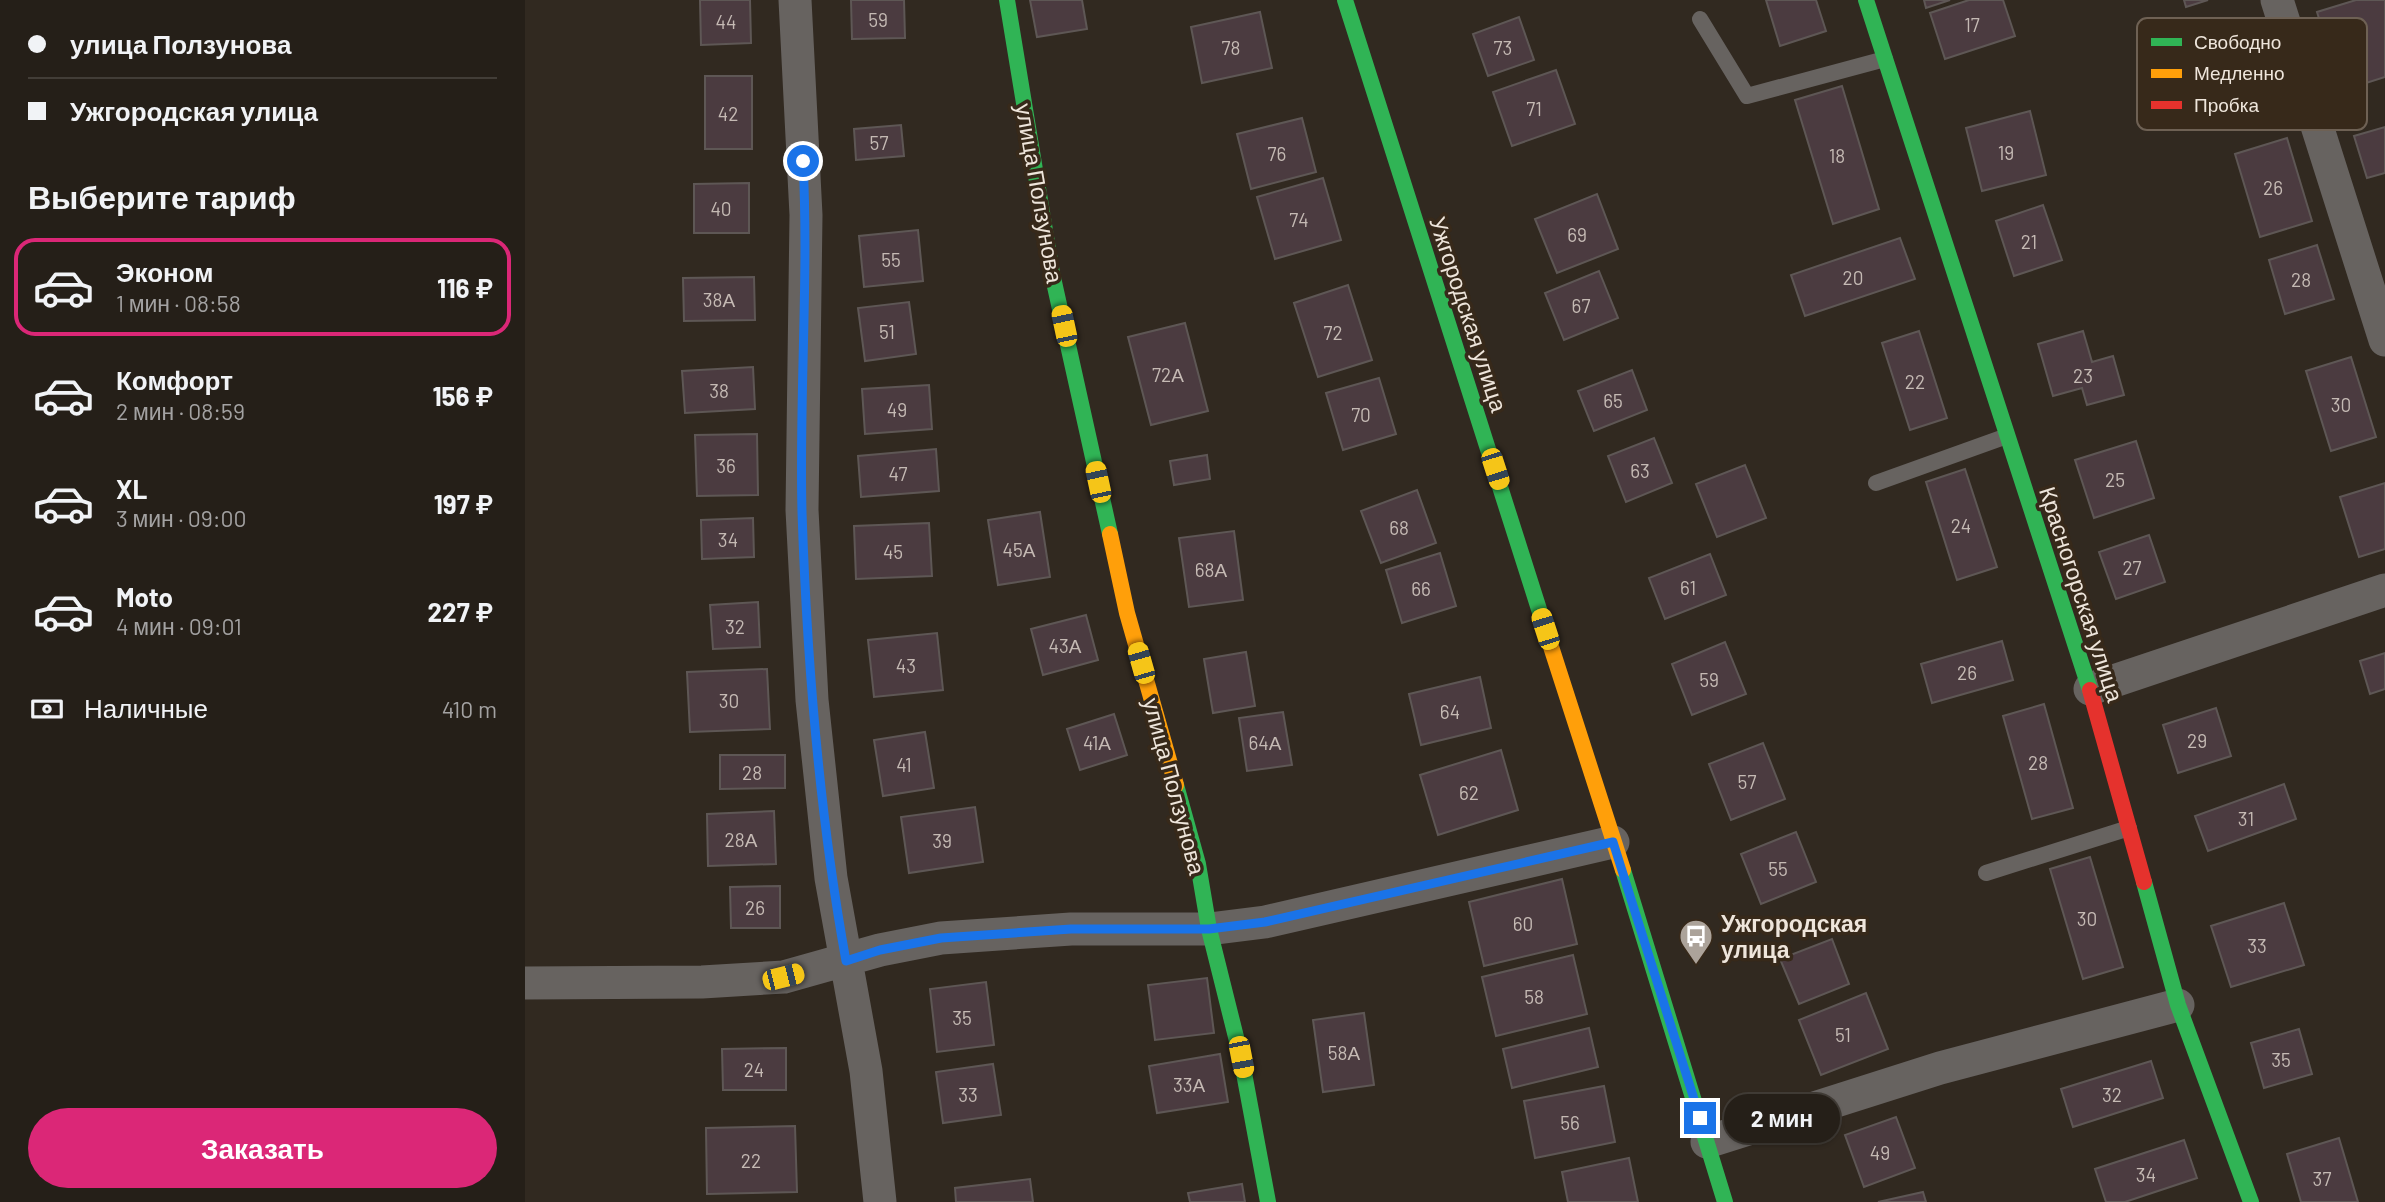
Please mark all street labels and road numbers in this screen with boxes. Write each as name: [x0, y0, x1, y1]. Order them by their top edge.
street label: улица Ползунова: [1010, 101, 1070, 285]
street label: Ужгородская улица: [1424, 213, 1514, 415]
street label: Красногорская улица: [2034, 483, 2130, 705]
street label: улица Ползунова: [1138, 694, 1212, 878]

